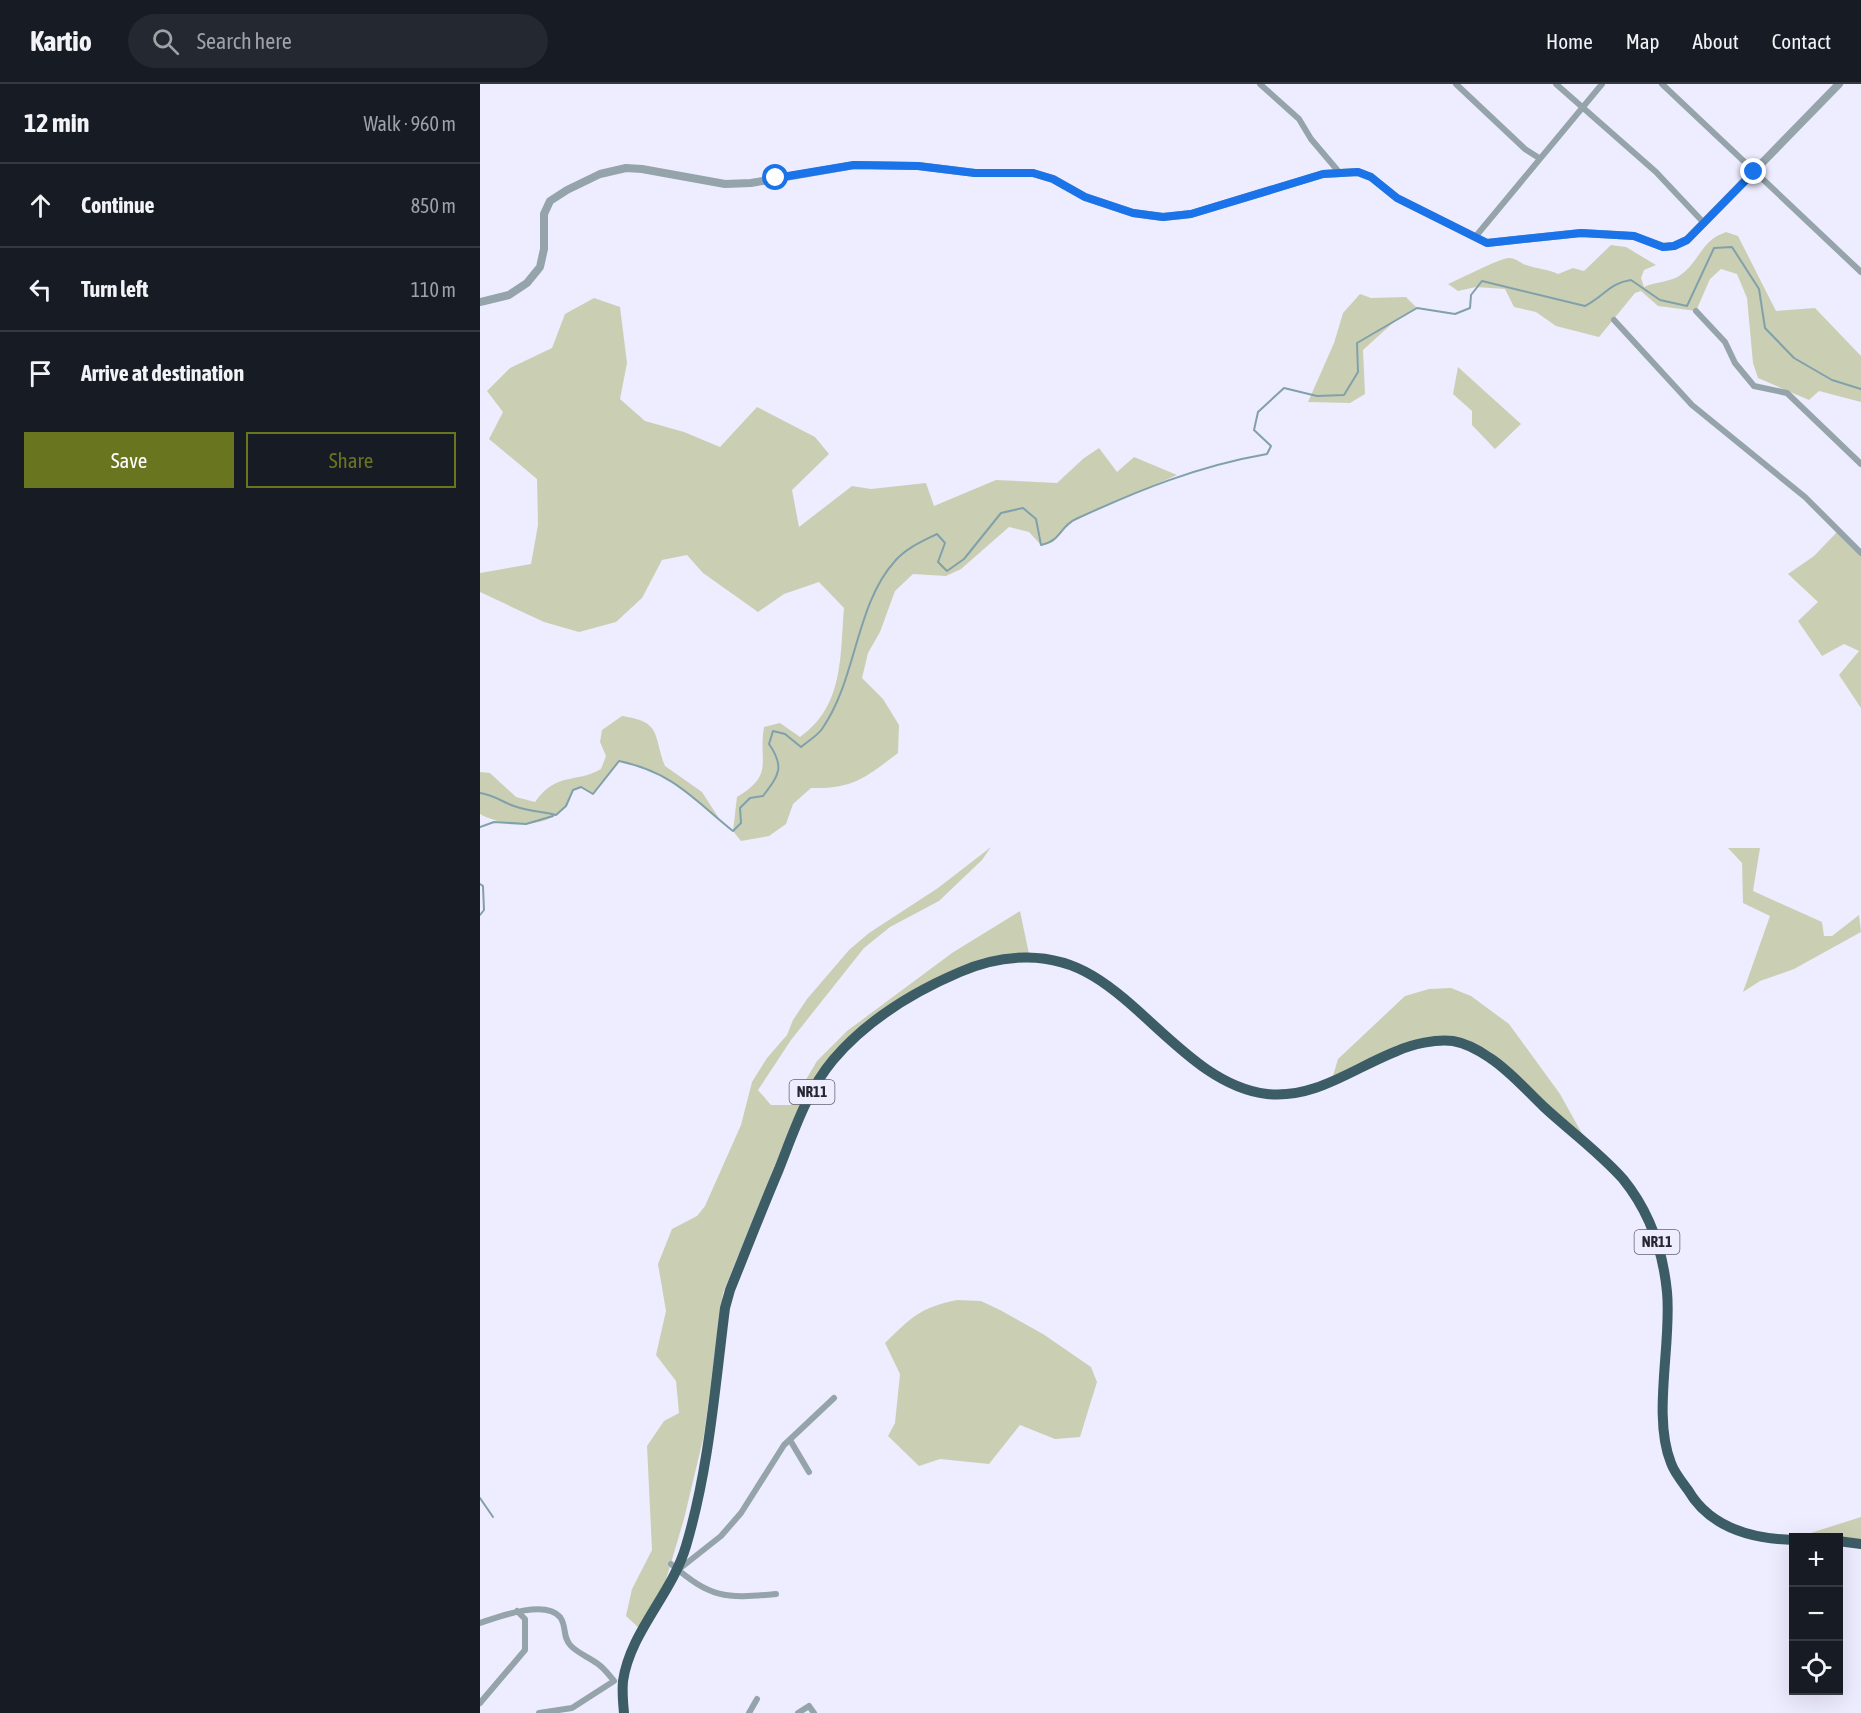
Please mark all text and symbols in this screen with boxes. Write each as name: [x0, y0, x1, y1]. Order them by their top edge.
search box: [128, 14, 548, 68]
text: Kartio: [30, 25, 92, 57]
icon: search: [149, 25, 182, 58]
text: Search here: [197, 28, 292, 54]
text: Home: [1546, 29, 1593, 53]
text: Map: [1626, 29, 1660, 53]
text: About: [1693, 29, 1739, 53]
text: Contact: [1772, 29, 1831, 53]
text: 12 min: [24, 108, 89, 138]
text: Walk · 960 m: [364, 112, 456, 135]
route end: [1740, 158, 1766, 184]
route start: [762, 164, 788, 190]
icon: ahead: [24, 189, 57, 222]
text: Continue: [81, 192, 155, 218]
text: 850 m: [411, 194, 456, 217]
icon: left: [24, 273, 57, 306]
text: Turn left: [81, 276, 148, 302]
text: 110 m: [411, 278, 456, 301]
icon: arrive: [24, 357, 57, 390]
text: Arrive at destination: [81, 360, 244, 386]
button: Save: [24, 432, 234, 488]
button: Share: [246, 432, 456, 488]
road number: NR11: [790, 1080, 834, 1104]
road number: NR11: [1634, 1230, 1680, 1254]
map controls: [1789, 1533, 1843, 1695]
button: +: [1789, 1533, 1843, 1587]
button: −: [1789, 1587, 1843, 1641]
button: locate: [1789, 1641, 1843, 1695]

